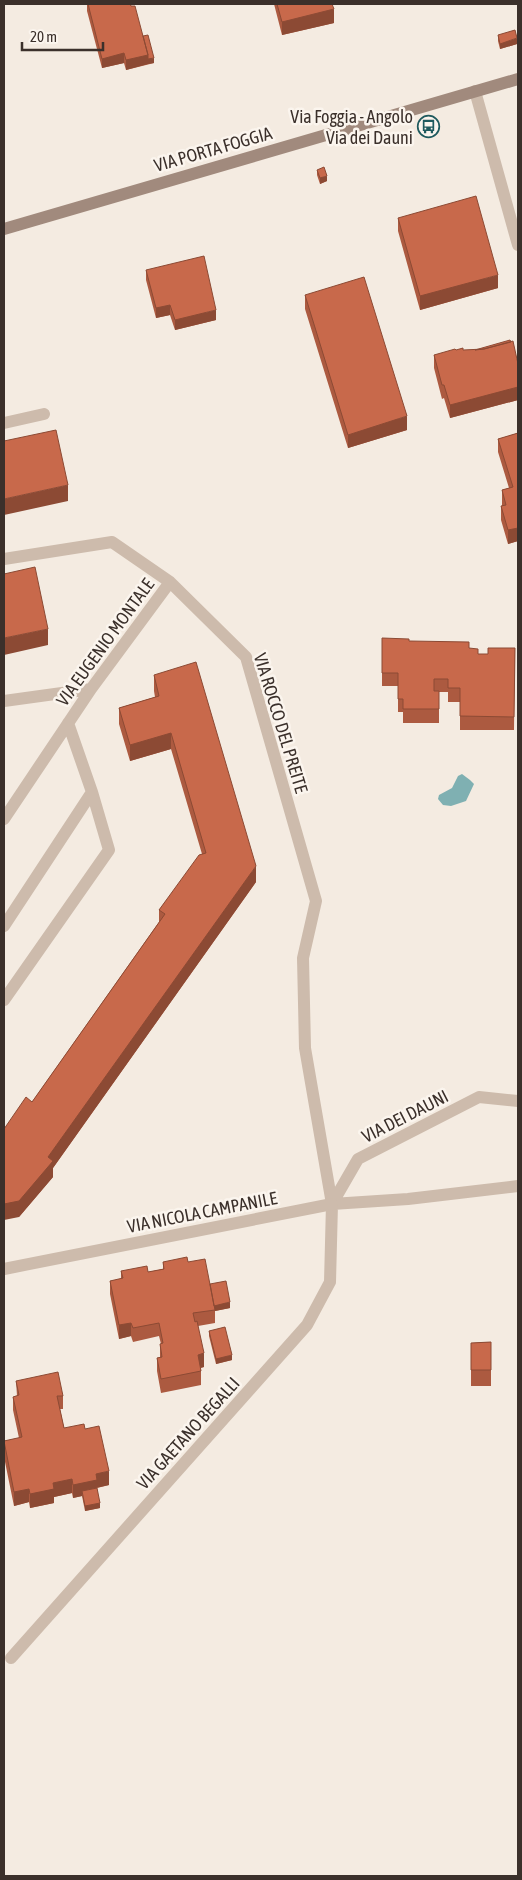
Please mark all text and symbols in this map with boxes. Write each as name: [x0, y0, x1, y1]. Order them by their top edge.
scale bar: [22, 20, 104, 52]
text: 20 m: [30, 28, 57, 45]
place label: Via Foggia - Angolo Via dei Dauni: [290, 106, 413, 148]
bus stop icon: Via Foggia - Angolo Via dei Dauni: [417, 114, 441, 138]
street label: VIA PORTA FOGGIA: [152, 122, 275, 176]
street label: VIA EUGENIO MONTALE: [52, 574, 158, 710]
street label: VIA ROCCO DEL PREITE: [250, 650, 312, 796]
street label: VIA DEI DAUNI: [358, 1085, 452, 1147]
street label: VIA NICOLA CAMPANILE: [125, 1187, 279, 1237]
street label: VIA GAETANO BEGALLI: [132, 1373, 244, 1493]

